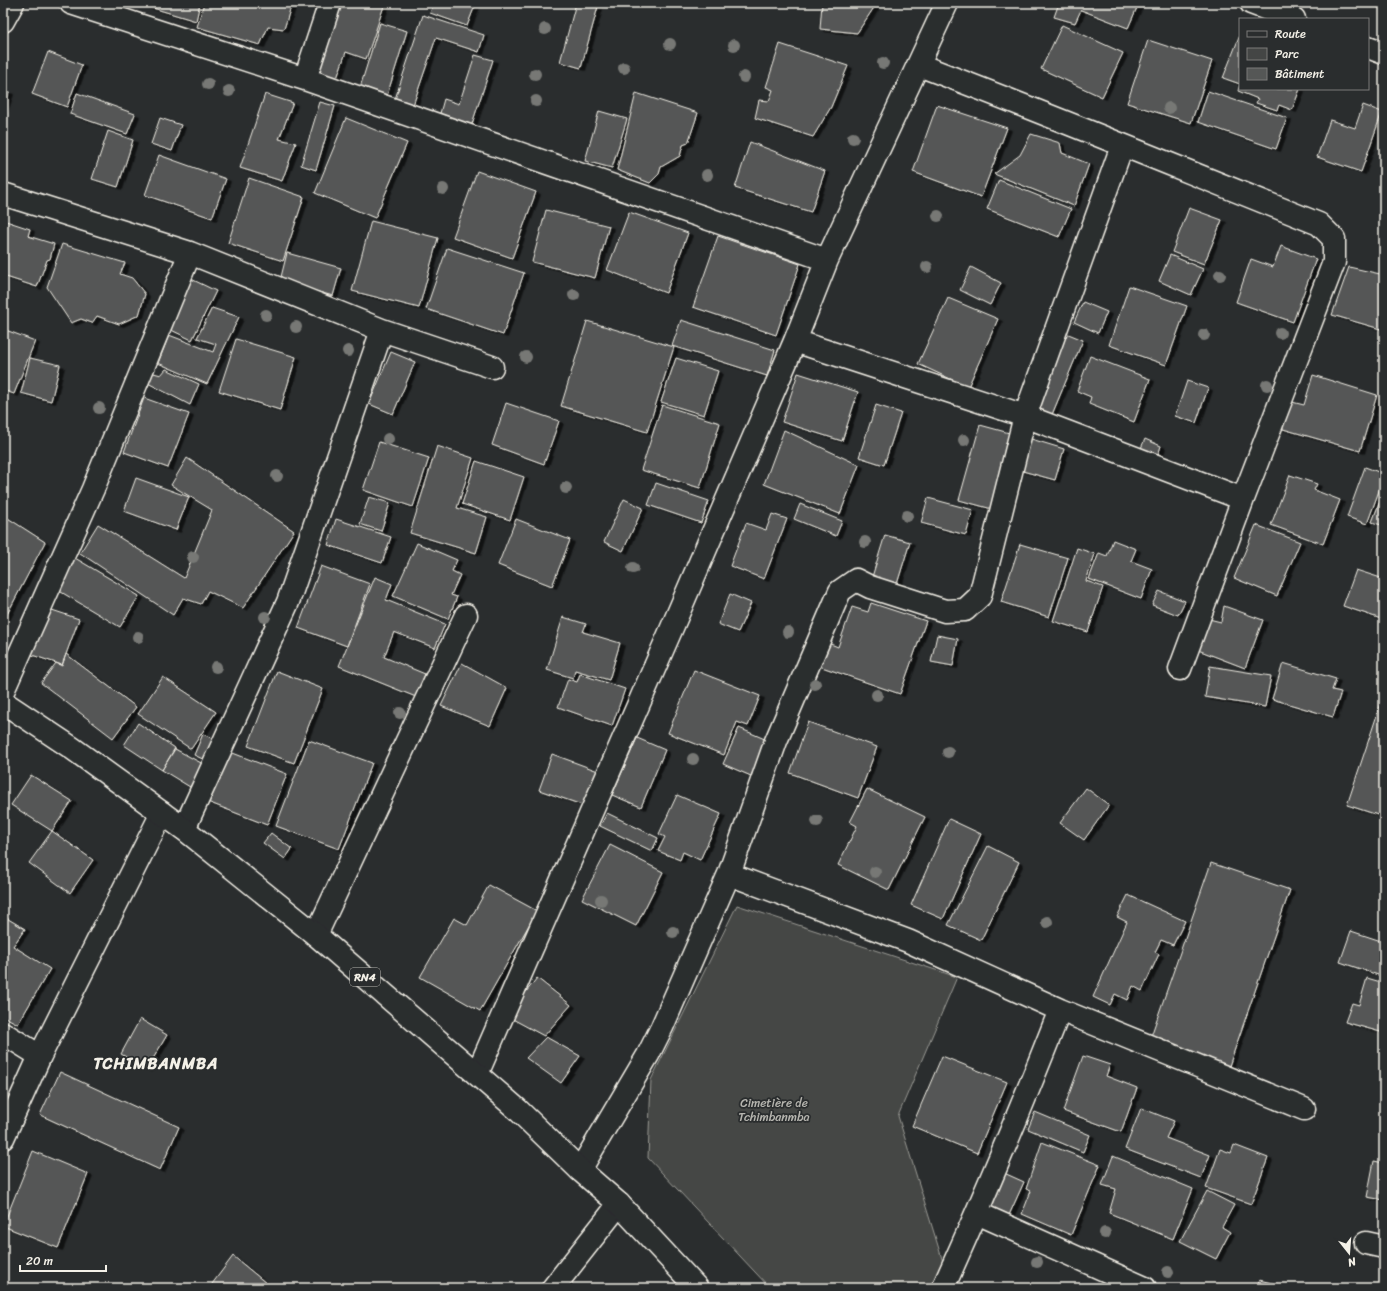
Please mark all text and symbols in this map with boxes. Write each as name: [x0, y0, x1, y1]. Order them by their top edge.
legend: [1239, 18, 1369, 90]
text: Route: [1275, 23, 1306, 45]
text: Parc: [1275, 43, 1299, 65]
text: Bâtiment: [1275, 63, 1324, 85]
road number: RN4: [350, 968, 380, 986]
district label: TCHIMBANMBA: [93, 1049, 219, 1078]
park label: Cimetière de Tchimbanmba: [738, 1092, 810, 1128]
north arrow: [1329, 1233, 1369, 1273]
scale bar: [20, 1247, 106, 1273]
text: 20 m: [26, 1250, 53, 1272]
text: N: [1345, 1252, 1359, 1272]

